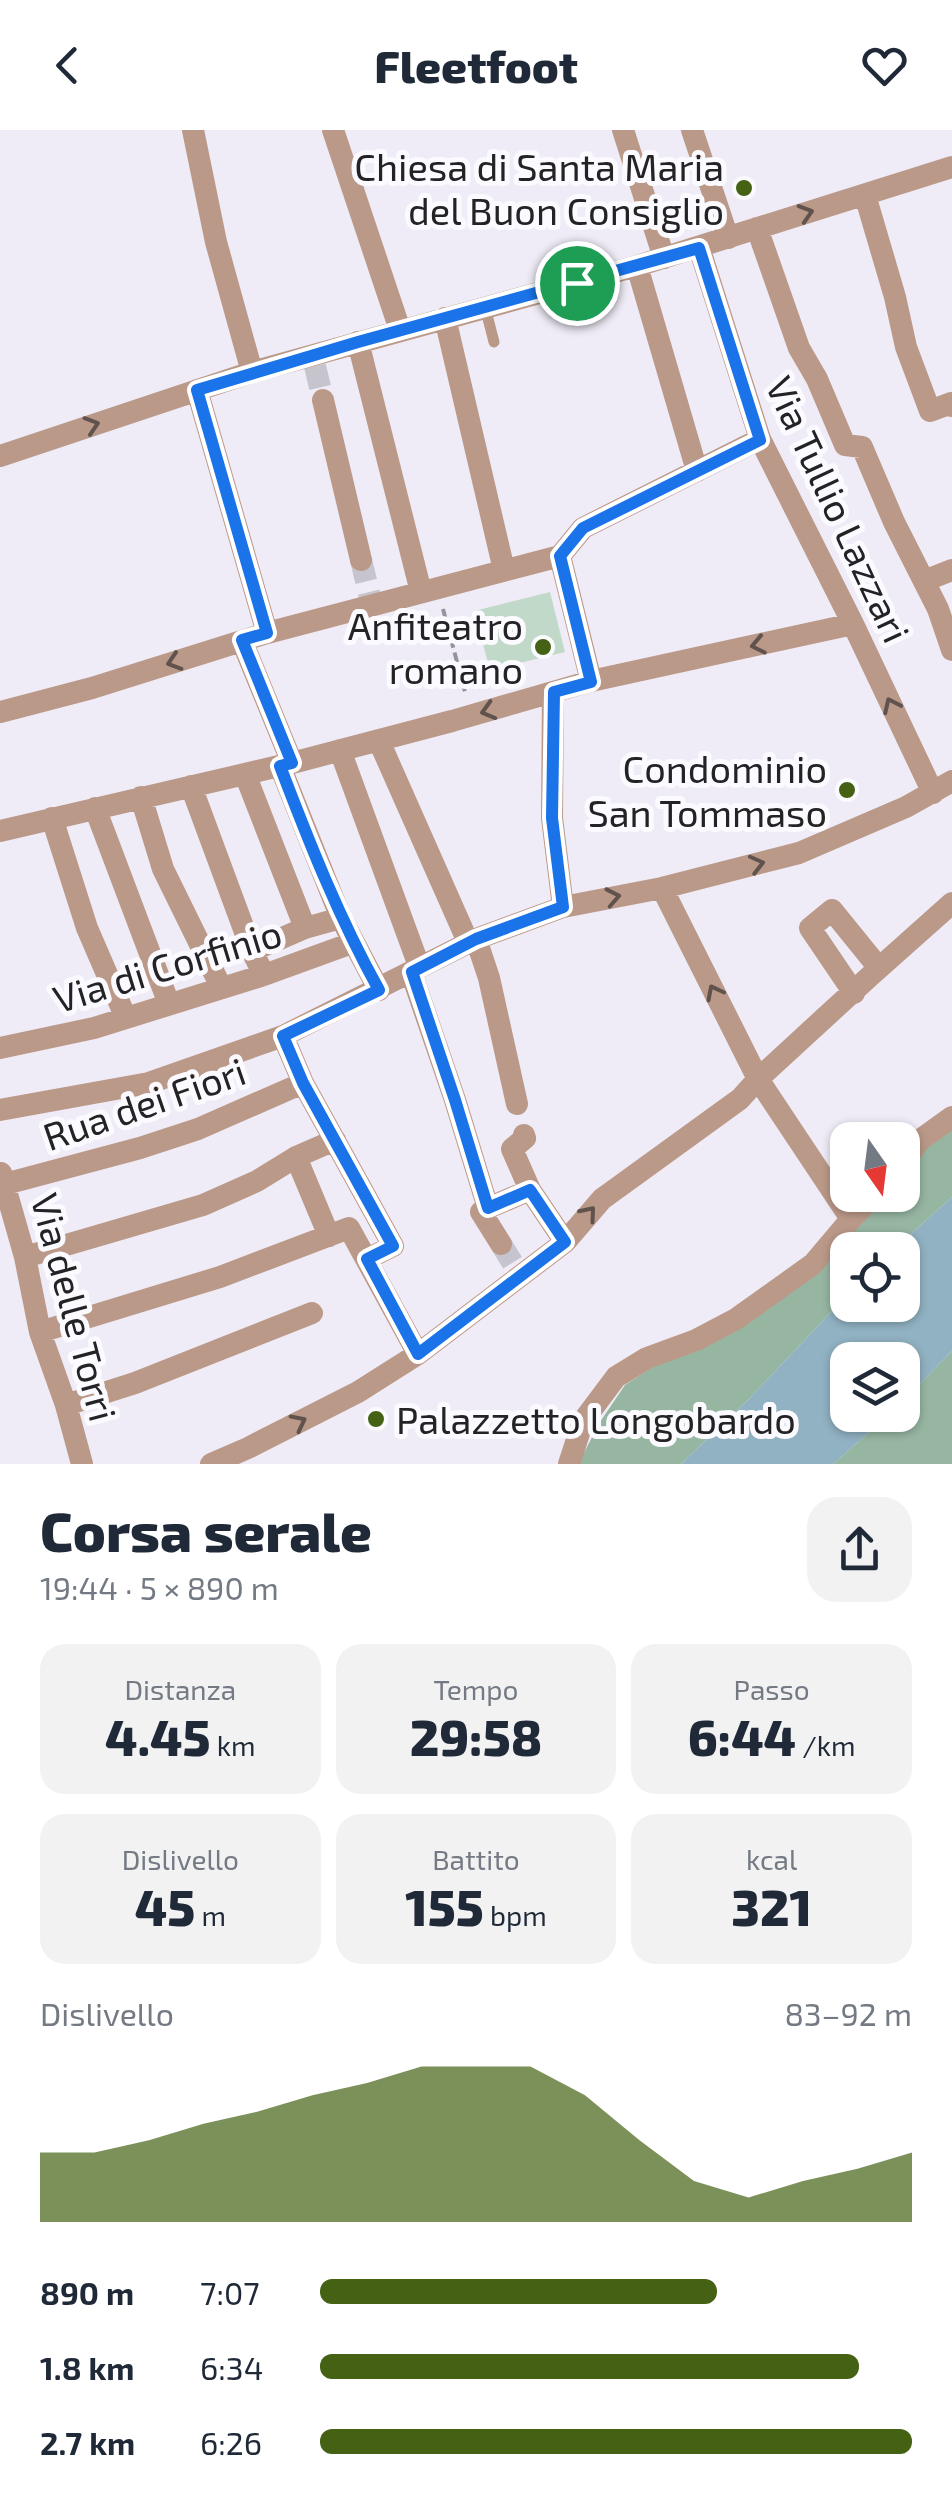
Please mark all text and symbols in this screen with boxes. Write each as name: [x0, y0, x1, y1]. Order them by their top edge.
icon: back: [40, 38, 95, 93]
text: Fleetfoot: [374, 38, 578, 92]
icon: heart: [857, 38, 912, 93]
place label: Chiesa di Santa Maria del Buon Consiglio: [354, 143, 724, 233]
marker: Chiesa di Santa Maria del Buon Consiglio: [733, 177, 755, 199]
one-way arrow: [797, 204, 814, 225]
pin: [535, 241, 620, 326]
icon: arrive: [550, 256, 605, 311]
street label: Via Tullio Lazzari: [757, 369, 921, 649]
one-way arrow: [83, 417, 100, 437]
place label: Anfiteatro romano: [348, 602, 523, 692]
one-way arrow: [750, 633, 767, 654]
marker: Anfiteatro romano: [532, 636, 554, 658]
one-way arrow: [166, 651, 183, 671]
one-way arrow: [884, 697, 904, 715]
one-way arrow: [480, 699, 497, 720]
place label: Condominio San Tommaso: [587, 745, 827, 835]
marker: Condominio San Tommaso: [836, 779, 858, 801]
one-way arrow: [748, 854, 765, 875]
one-way arrow: [604, 888, 621, 909]
street label: Via di Corfinio: [47, 908, 287, 1022]
one-way arrow: [707, 984, 727, 1002]
street label: Rua dei Fiori: [37, 1047, 251, 1159]
north arrow: [830, 1122, 920, 1212]
map controls: [830, 1122, 920, 1432]
street label: Via delle Torri: [23, 1188, 127, 1426]
one-way arrow: [578, 1207, 596, 1225]
button: locate: [830, 1232, 920, 1322]
button: layers: [830, 1342, 920, 1432]
place label: Palazzetto Longobardo: [396, 1396, 796, 1442]
marker: Palazzetto Longobardo: [365, 1408, 387, 1430]
one-way arrow: [288, 1415, 306, 1435]
text: Corsa serale: [40, 1497, 372, 1563]
button: share: [807, 1497, 912, 1602]
text: 19:44 · 5 × 890 m: [40, 1568, 279, 1606]
text: Distanza: [124, 1672, 236, 1706]
text: Tempo: [434, 1672, 518, 1706]
text: Passo: [734, 1672, 810, 1706]
text: 4.45: [105, 1706, 211, 1766]
text: 29:58: [410, 1706, 542, 1766]
text: 6:44: [688, 1706, 796, 1766]
text: km: [211, 1728, 256, 1762]
text: /km: [796, 1728, 856, 1762]
text: Dislivello: [122, 1842, 239, 1876]
text: Battito: [432, 1842, 520, 1876]
text: kcal: [746, 1842, 797, 1876]
text: 45: [135, 1876, 195, 1936]
text: 155: [405, 1876, 484, 1936]
text: 321: [731, 1876, 812, 1936]
text: m: [195, 1898, 226, 1932]
text: bpm: [484, 1898, 547, 1932]
text: Dislivello: [40, 1994, 174, 2032]
text: 83–92 m: [784, 1994, 912, 2032]
text: 890 m: [40, 2273, 134, 2311]
text: 7:07: [200, 2273, 260, 2311]
text: 1.8 km: [40, 2348, 135, 2386]
text: 6:34: [200, 2348, 263, 2386]
text: 2.7 km: [40, 2423, 135, 2461]
text: 6:26: [200, 2423, 262, 2461]

